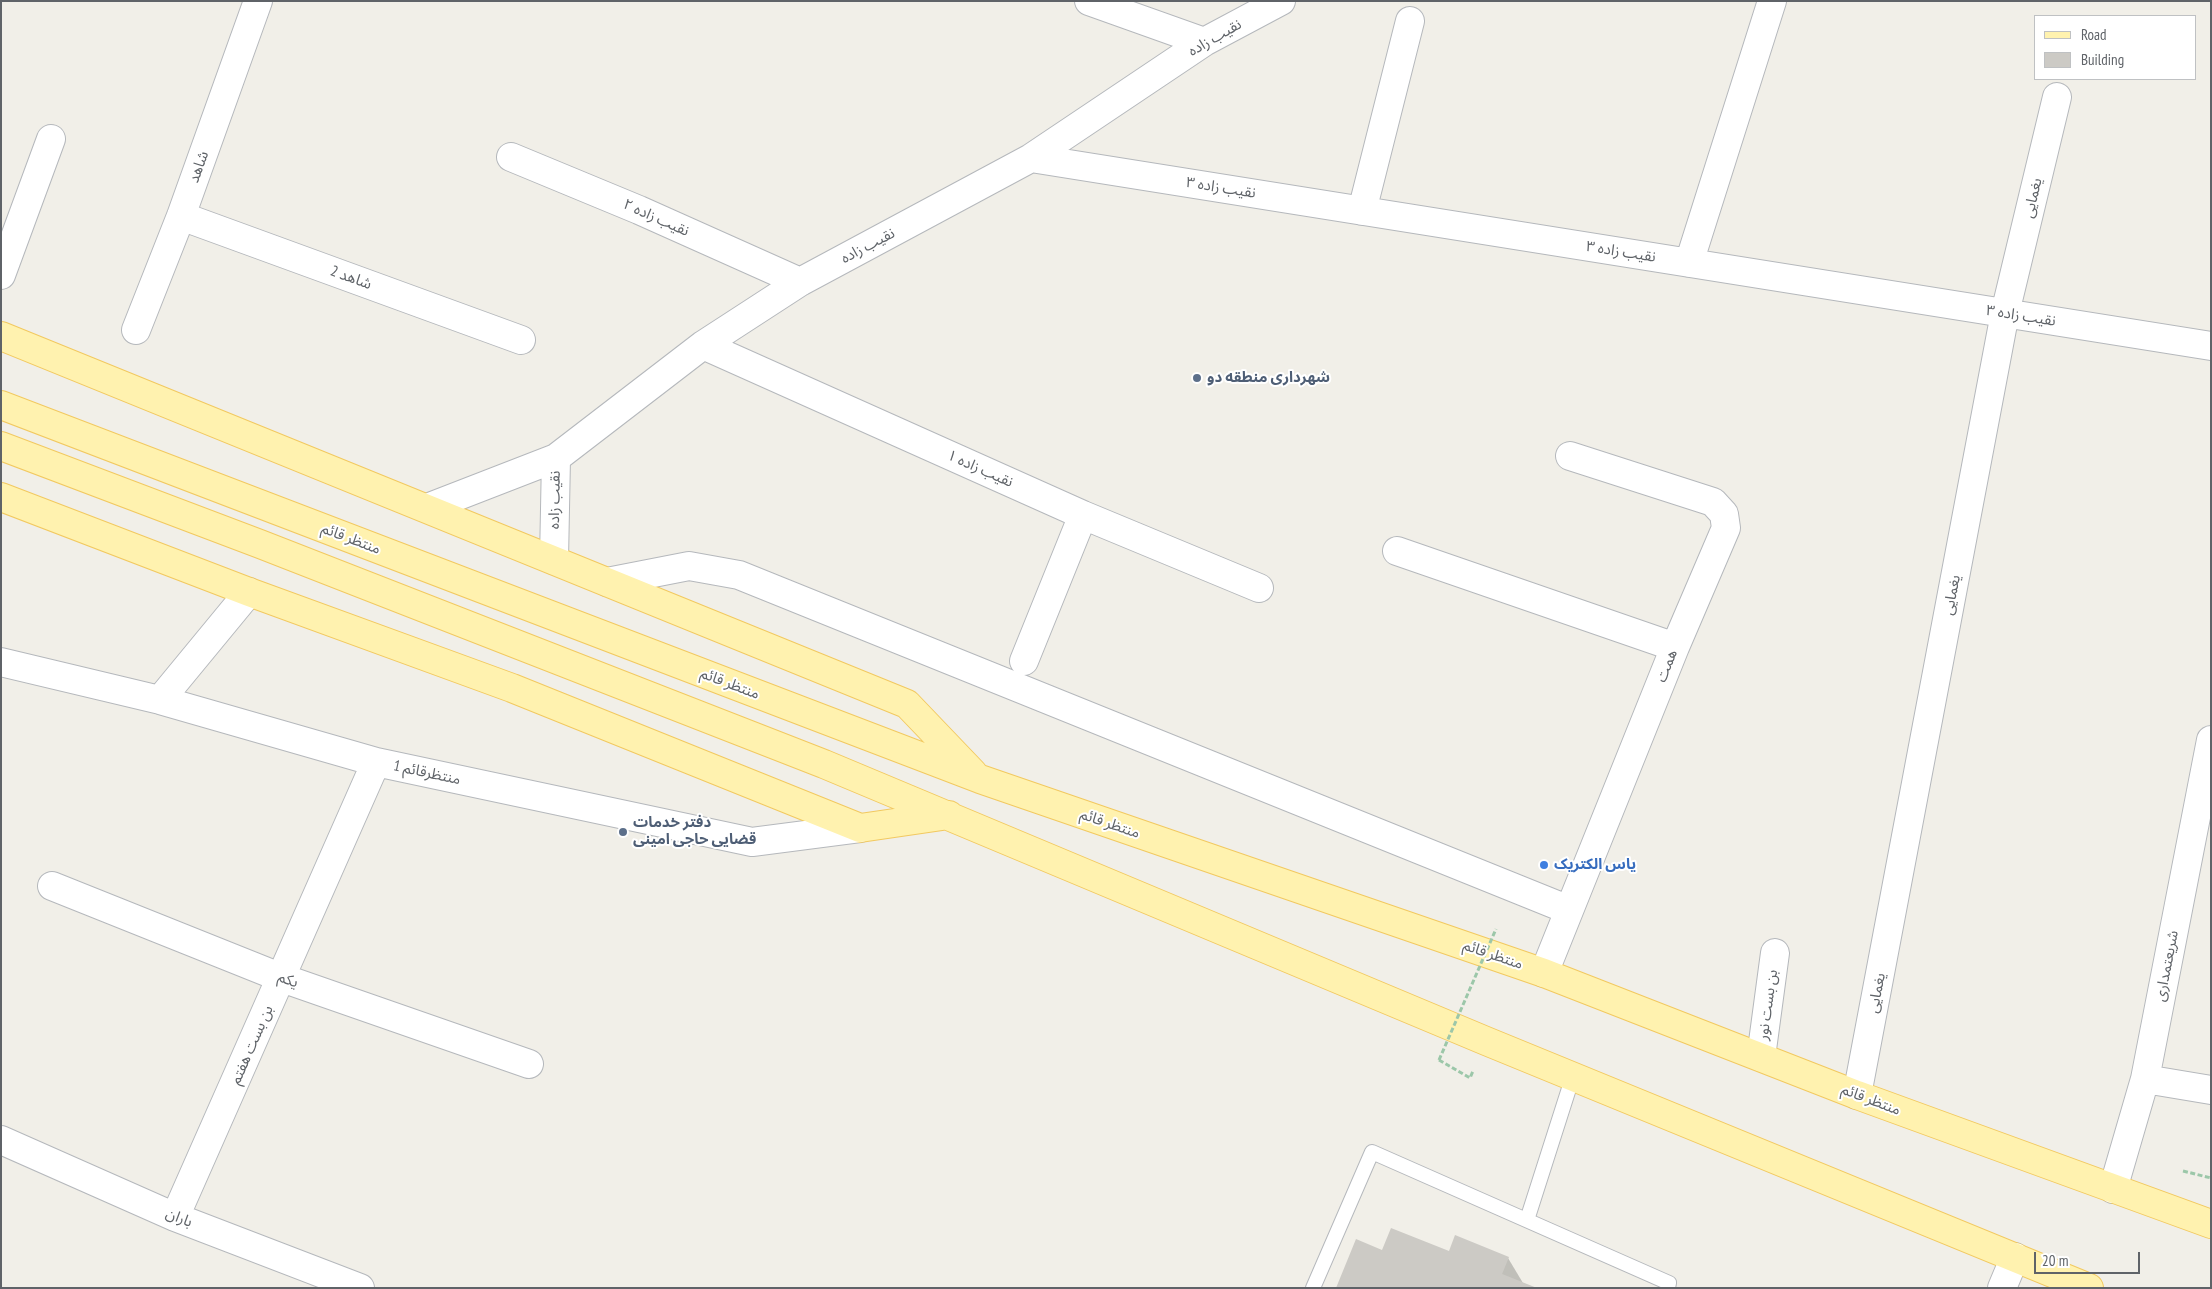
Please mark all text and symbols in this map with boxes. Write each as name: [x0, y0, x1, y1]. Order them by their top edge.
legend: [2034, 15, 2197, 80]
street label: نقیب زاده: [1185, 16, 1245, 60]
text: Road: [2081, 25, 2107, 44]
text: Building: [2081, 50, 2124, 69]
street label: شاهد: [185, 149, 213, 185]
street label: نقیب زاده ۳: [1185, 174, 1257, 202]
street label: یغمایی: [2020, 176, 2046, 220]
street label: نقیب زاده ۲: [620, 195, 692, 241]
street label: نقیب زاده: [838, 224, 898, 268]
street label: نقیب زاده ۳: [1585, 238, 1657, 266]
street label: شاهد 2: [328, 262, 374, 294]
street label: نقیب زاده ۳: [1985, 302, 2057, 330]
place label: شهرداری منطقه دو: [1207, 369, 1330, 387]
marker: شهرداری منطقه دو: [1191, 372, 1203, 384]
street label: نقیب زاده ۱: [944, 446, 1016, 492]
street label: نقیب زاده: [545, 471, 565, 529]
street label: منتظر قائم: [319, 520, 383, 558]
street label: یغمایی: [1939, 573, 1965, 617]
street label: همت: [1652, 647, 1682, 685]
street label: منتظر قائم: [698, 665, 762, 703]
street label: منتظرقائم 1: [392, 757, 462, 789]
street label: منتظر قائم: [1078, 805, 1142, 843]
place label: دفتر خدمات قضایی حاجی امینی: [633, 814, 756, 849]
marker: دفتر خدمات قضایی حاجی امینی: [617, 826, 629, 838]
place label: یاس الکتریک: [1554, 856, 1636, 874]
marker: یاس الکتریک: [1538, 859, 1550, 871]
street label: شریعتمداری: [2151, 929, 2183, 1003]
street label: منتظر قائم: [1461, 936, 1525, 974]
street label: یکم: [275, 968, 301, 992]
street label: بن بست نور: [1754, 969, 1782, 1041]
street label: یغمایی: [1864, 971, 1890, 1015]
street label: بن بست هفتم: [227, 1003, 277, 1087]
street label: منتظر قائم: [1839, 1081, 1903, 1119]
street label: باران: [163, 1205, 195, 1231]
scale bar: [2037, 1242, 2143, 1274]
text: 20 m: [2042, 1251, 2068, 1270]

